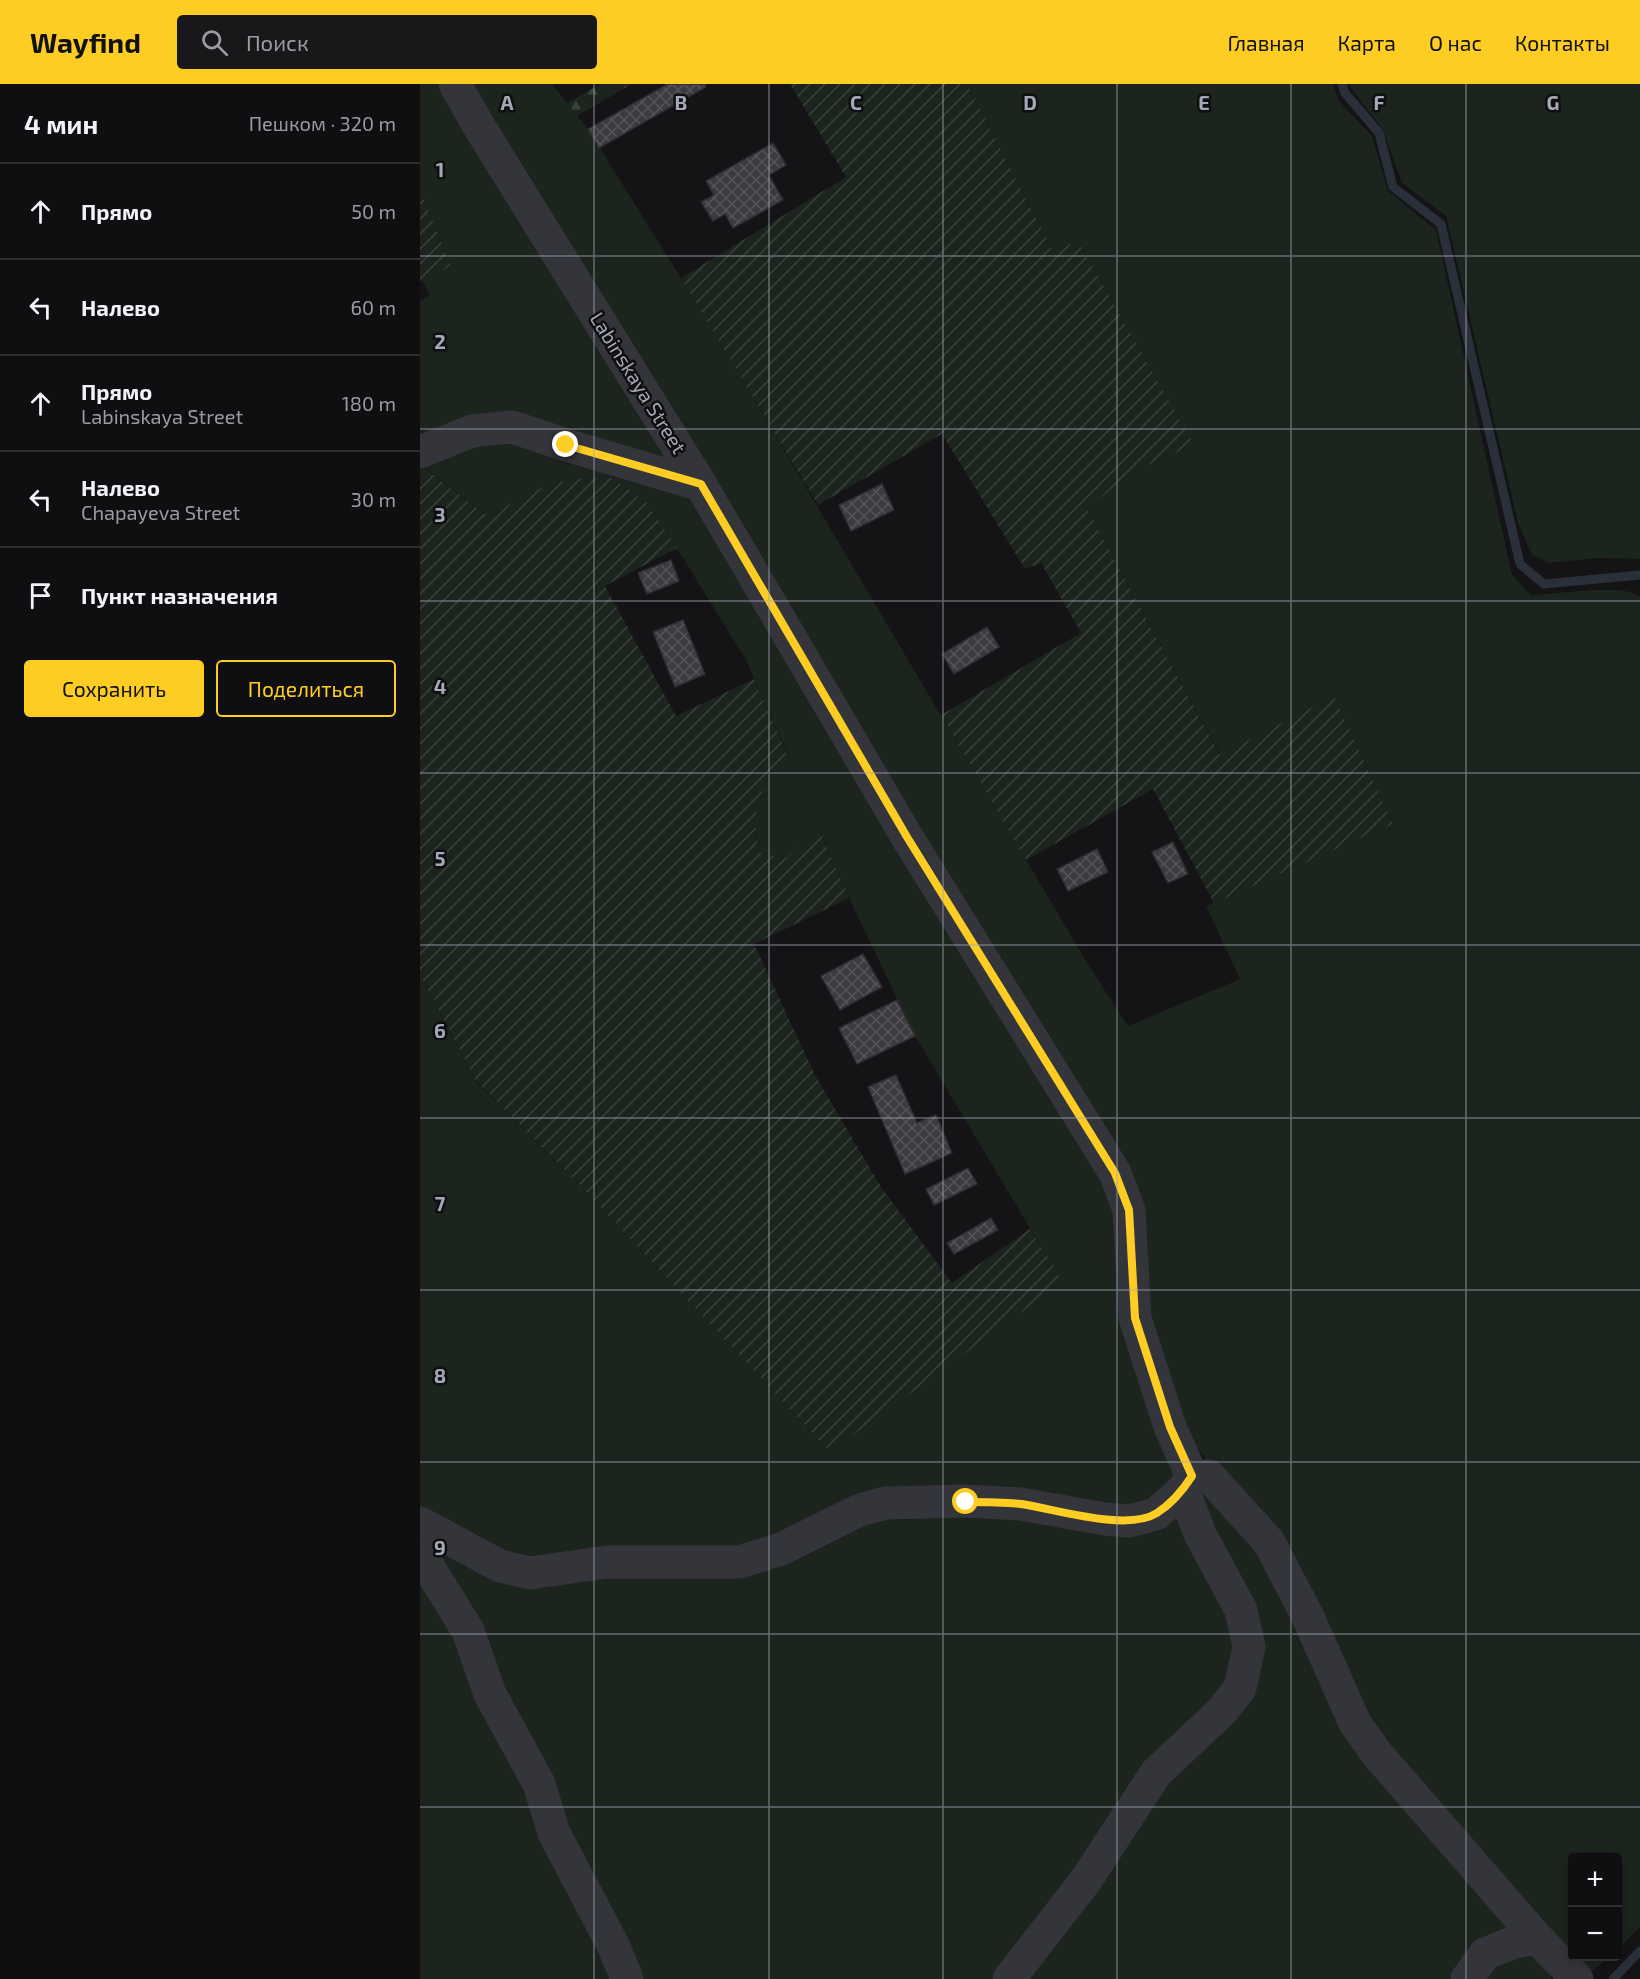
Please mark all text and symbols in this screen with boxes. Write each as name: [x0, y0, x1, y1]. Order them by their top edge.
search box: [177, 15, 597, 69]
text: Wayfind: [30, 25, 141, 59]
icon: search: [198, 26, 231, 59]
text: Поиск: [246, 29, 309, 55]
text: Главная: [1228, 30, 1305, 55]
text: Карта: [1338, 30, 1396, 55]
text: О нас: [1429, 30, 1482, 55]
text: Контакты: [1515, 30, 1610, 55]
text: A: [500, 90, 514, 114]
text: B: [675, 90, 687, 114]
text: C: [850, 90, 862, 114]
text: D: [1023, 90, 1037, 114]
text: E: [1198, 90, 1210, 114]
text: F: [1373, 90, 1385, 114]
text: G: [1547, 90, 1559, 114]
text: 4 мин: [24, 108, 98, 139]
text: Пешком · 320 m: [249, 111, 396, 135]
text: 1: [436, 157, 444, 181]
icon: ahead: [24, 195, 57, 228]
text: Прямо: [81, 198, 152, 224]
text: 50 m: [351, 199, 396, 223]
icon: left: [24, 291, 57, 324]
text: Налево: [81, 294, 160, 320]
text: 60 m: [351, 295, 396, 319]
street label: Labinskaya Street: [586, 307, 692, 458]
text: 2: [434, 329, 446, 353]
text: Прямо: [81, 378, 152, 404]
icon: ahead: [24, 387, 57, 420]
text: 180 m: [342, 391, 396, 415]
text: Labinskaya Street: [81, 404, 243, 428]
route end: [552, 431, 578, 457]
text: Налево: [81, 474, 160, 500]
icon: left: [24, 483, 57, 516]
text: 30 m: [351, 487, 396, 511]
text: Chapayeva Street: [81, 500, 240, 524]
text: 3: [434, 502, 446, 526]
icon: arrive: [24, 579, 57, 612]
text: Пункт назначения: [81, 582, 278, 608]
button: Сохранить: [24, 660, 204, 717]
button: Поделиться: [216, 660, 396, 717]
text: 4: [434, 674, 447, 698]
text: 5: [434, 846, 446, 870]
text: 6: [434, 1018, 446, 1042]
text: 7: [435, 1191, 446, 1215]
text: 8: [434, 1363, 446, 1387]
route start: [952, 1488, 978, 1514]
text: 9: [434, 1535, 446, 1559]
map controls: [1568, 1853, 1622, 1961]
button: +: [1568, 1853, 1622, 1907]
button: −: [1568, 1907, 1622, 1961]

